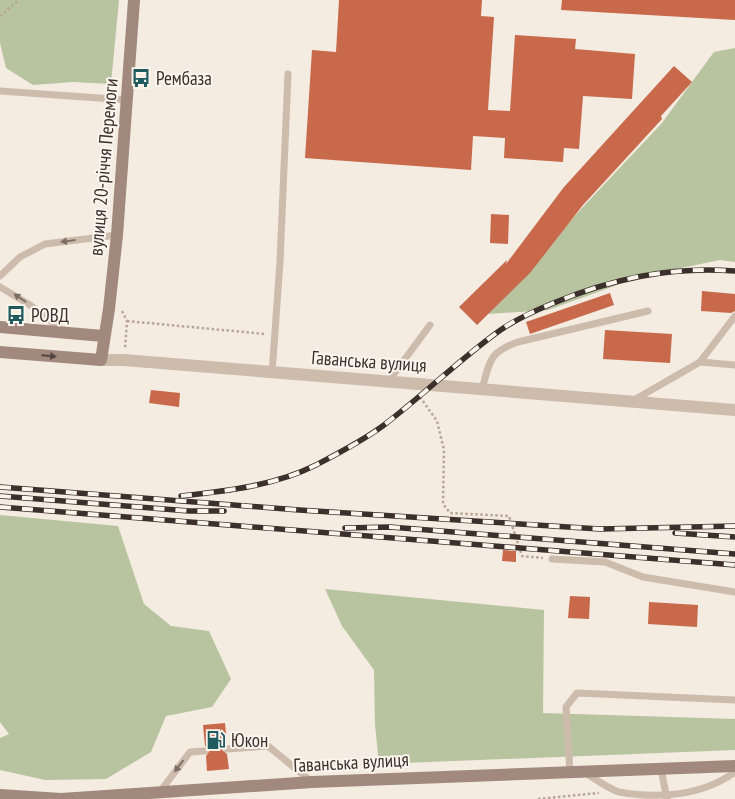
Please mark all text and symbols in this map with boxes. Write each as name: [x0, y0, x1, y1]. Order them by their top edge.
place label: Рембаза: [156, 66, 212, 90]
bus stop icon: Рембаза: [130, 67, 152, 89]
street label: вулиця 20-річчя Перемоги: [83, 77, 123, 257]
one-way arrow: [60, 237, 76, 245]
one-way arrow: [13, 293, 27, 303]
place label: РОВД: [31, 303, 69, 327]
bus stop icon: РОВД: [5, 304, 27, 326]
street label: Гаванська вулиця: [311, 345, 427, 377]
one-way arrow: [41, 352, 57, 360]
place label: Юкон: [231, 728, 268, 752]
fuel station icon: Юкон: [205, 729, 227, 751]
street label: Гаванська вулиця: [293, 747, 409, 777]
one-way arrow: [174, 759, 185, 772]

